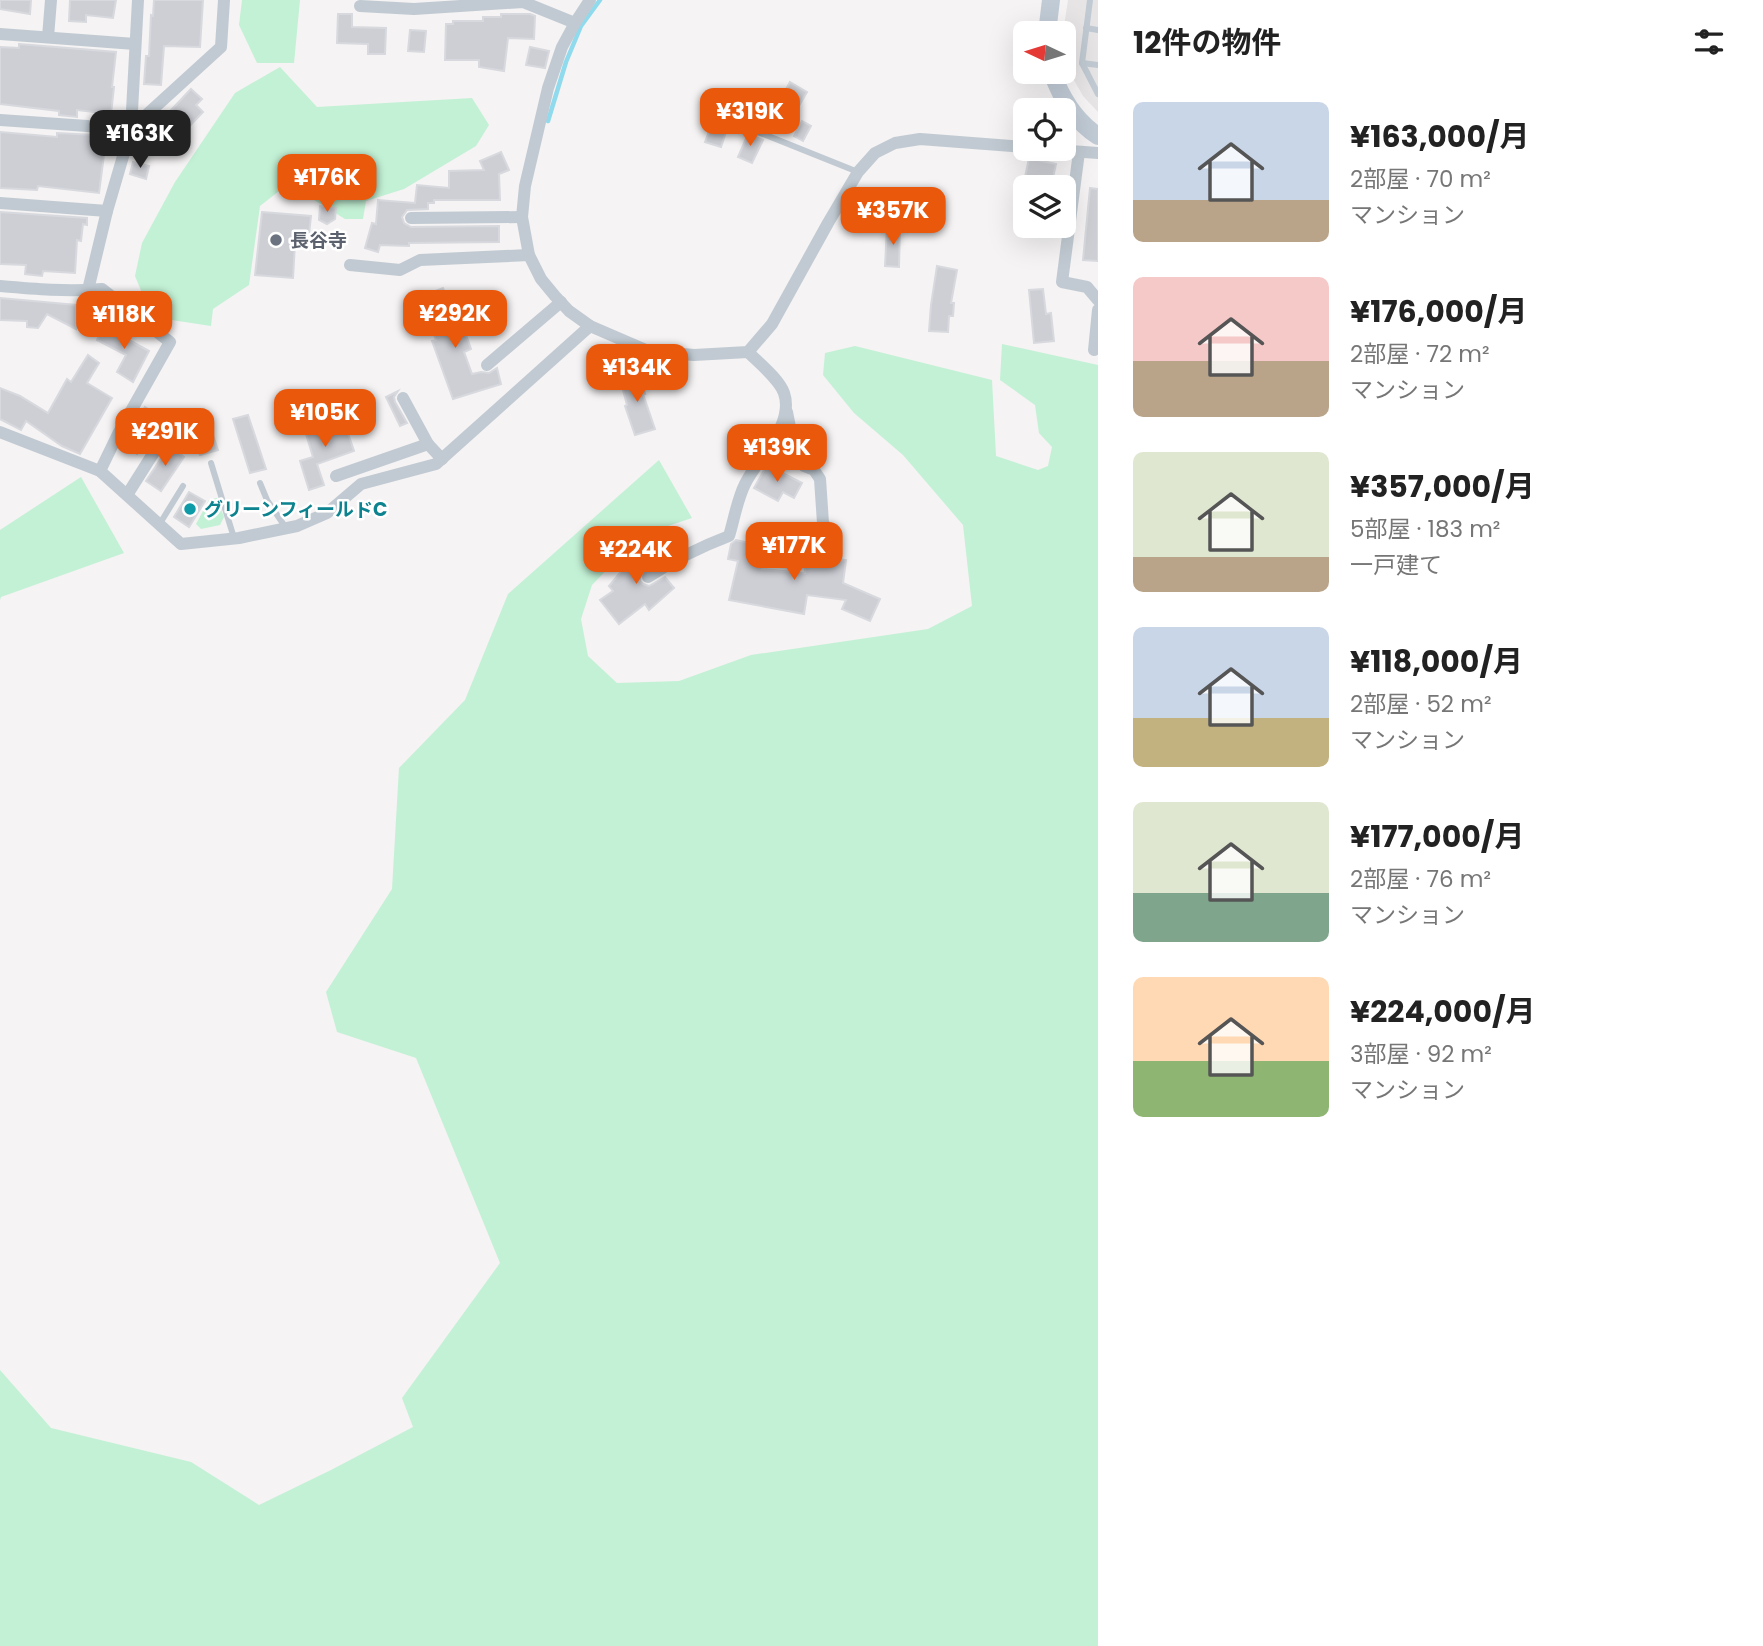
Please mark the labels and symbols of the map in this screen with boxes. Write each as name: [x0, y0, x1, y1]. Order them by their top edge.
north arrow: [1013, 21, 1076, 84]
pin: ¥319K: [701, 88, 799, 148]
pin: ¥163K: [91, 110, 189, 170]
pin: ¥176K: [278, 154, 376, 214]
pin: ¥357K: [844, 188, 942, 247]
place label: 長谷寺: [290, 227, 347, 254]
marker: 長谷寺: [268, 232, 284, 248]
pin: ¥292K: [406, 290, 504, 350]
pin: ¥118K: [75, 292, 173, 351]
pin: ¥134K: [588, 344, 686, 404]
pin: ¥105K: [276, 390, 374, 449]
pin: ¥291K: [116, 408, 214, 468]
pin: ¥139K: [728, 424, 826, 484]
place label: グリーンフィールドC: [204, 496, 388, 523]
marker: グリーンフィールドC: [182, 501, 198, 517]
pin: ¥177K: [745, 522, 843, 582]
pin: ¥224K: [587, 526, 685, 586]

